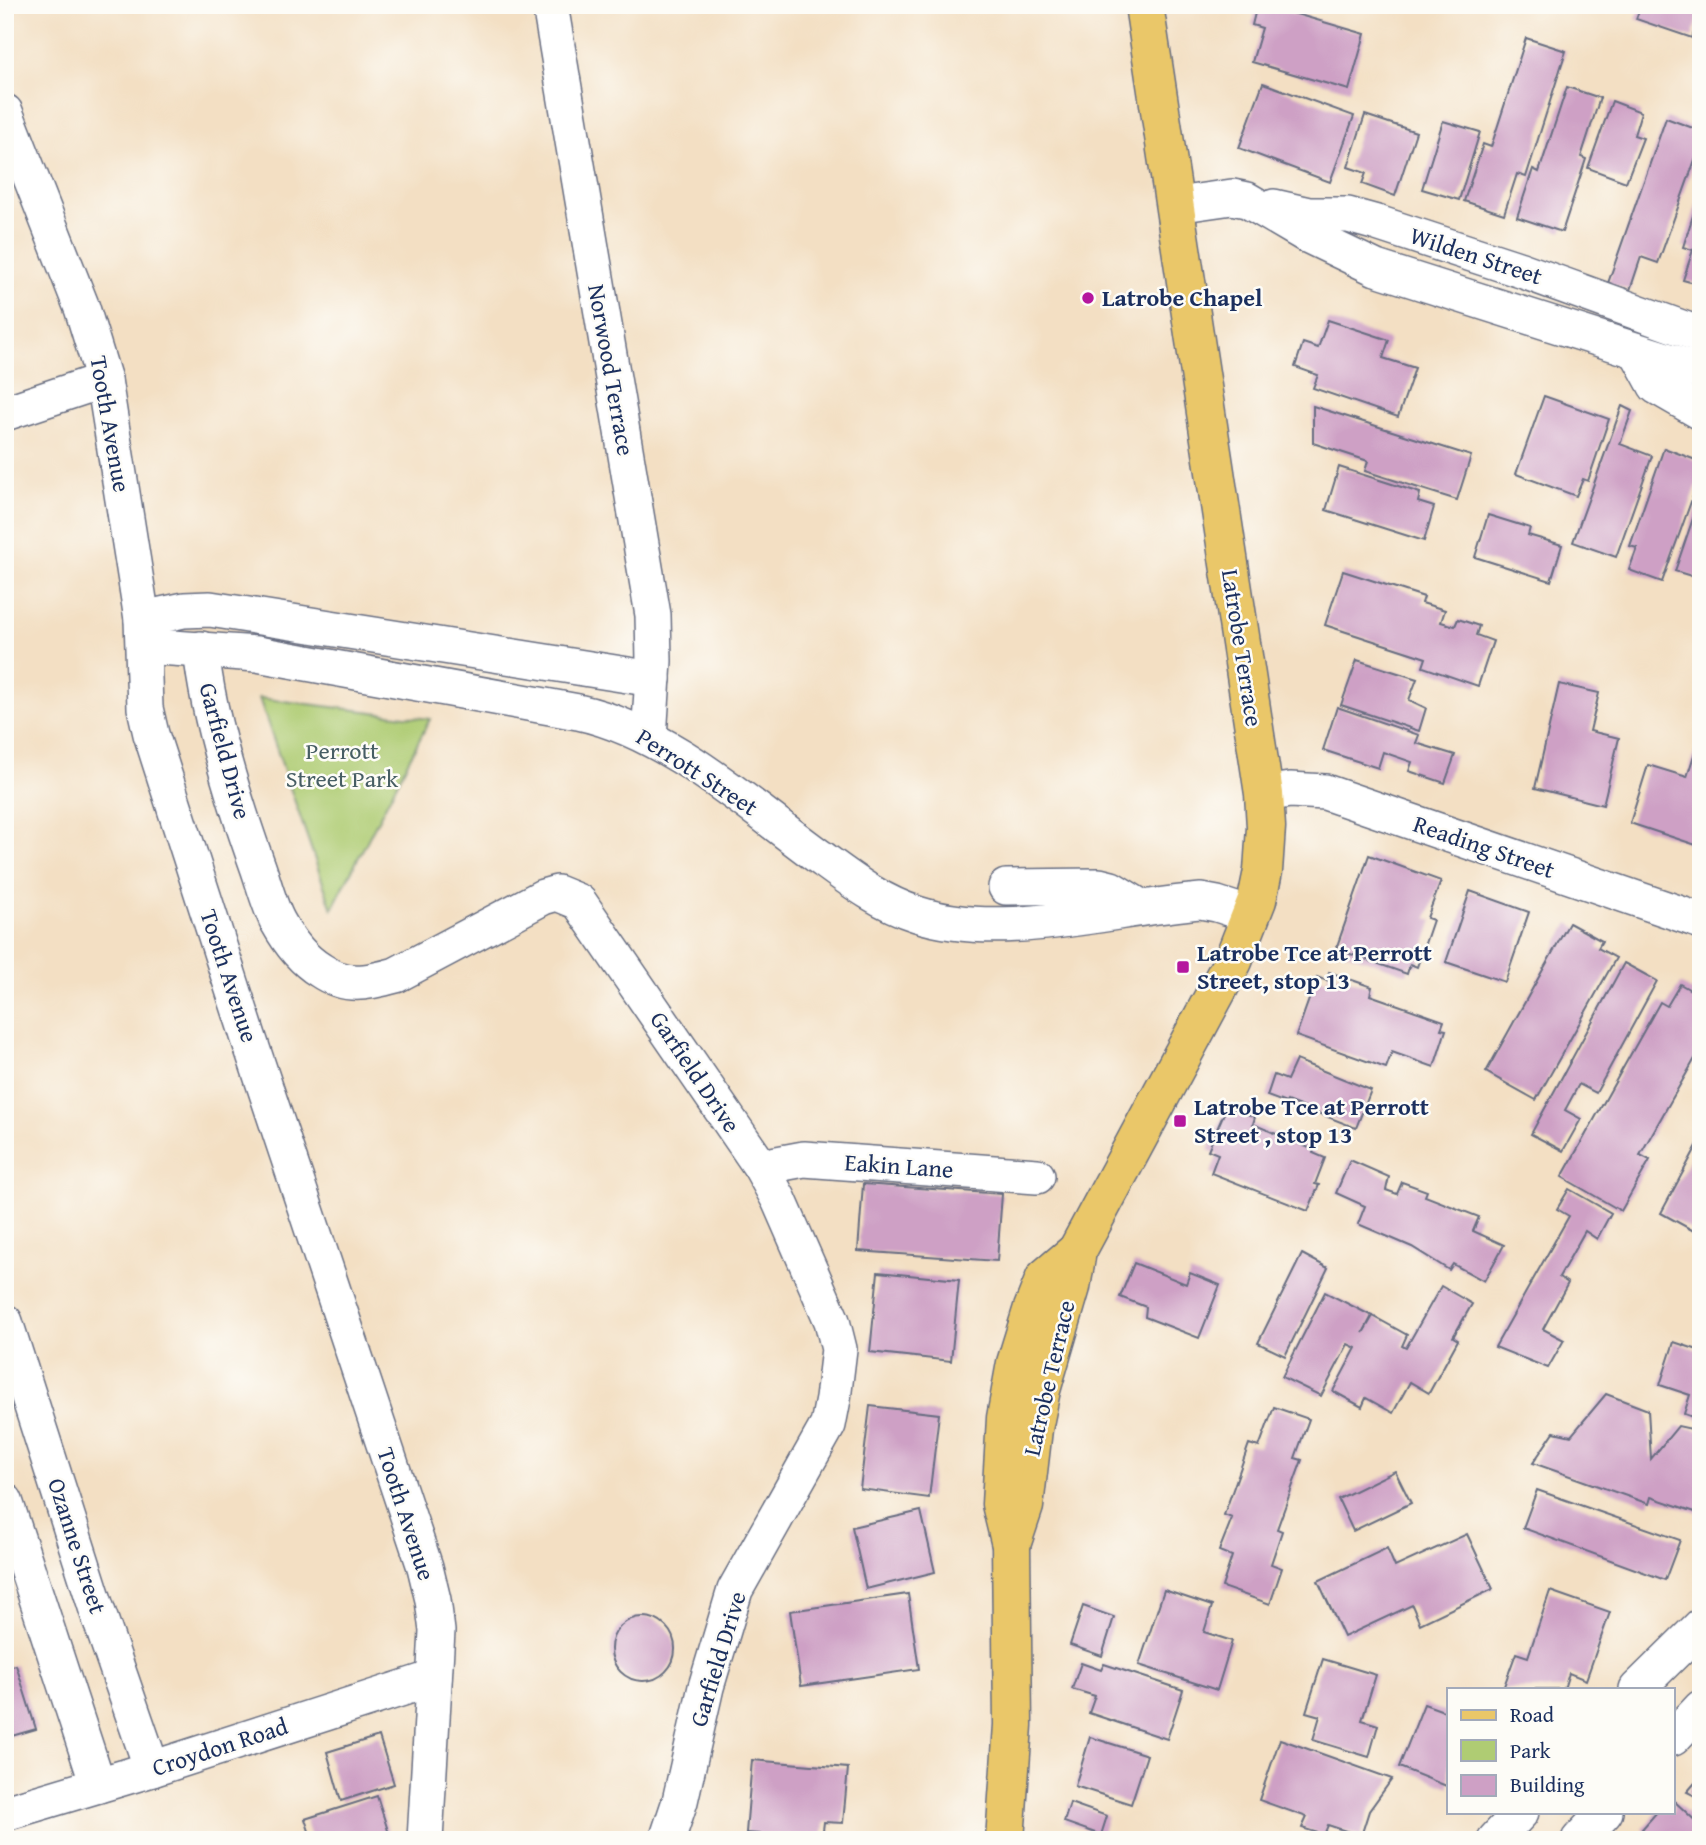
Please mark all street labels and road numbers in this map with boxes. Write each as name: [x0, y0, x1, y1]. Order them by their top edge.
street label: Wilden Street: [1405, 218, 1547, 294]
street label: Norwood Terrace: [579, 281, 644, 458]
street label: Tooth Avenue: [81, 353, 140, 495]
street label: Latrobe Terrace: [1213, 567, 1272, 729]
street label: Garfield Drive: [190, 679, 260, 823]
street label: Perrott Street: [630, 719, 765, 824]
street label: Reading Street: [1409, 806, 1560, 887]
street label: Tooth Avenue: [192, 905, 267, 1047]
street label: Garfield Drive: [642, 1004, 749, 1139]
street label: Eakin Lane: [843, 1144, 955, 1187]
street label: Latrobe Terrace: [1014, 1297, 1083, 1459]
street label: Tooth Avenue: [369, 1443, 444, 1585]
street label: Ozanne Street: [39, 1474, 116, 1619]
street label: Garfield Drive: [680, 1587, 755, 1731]
street label: Croydon Road: [147, 1708, 292, 1785]

